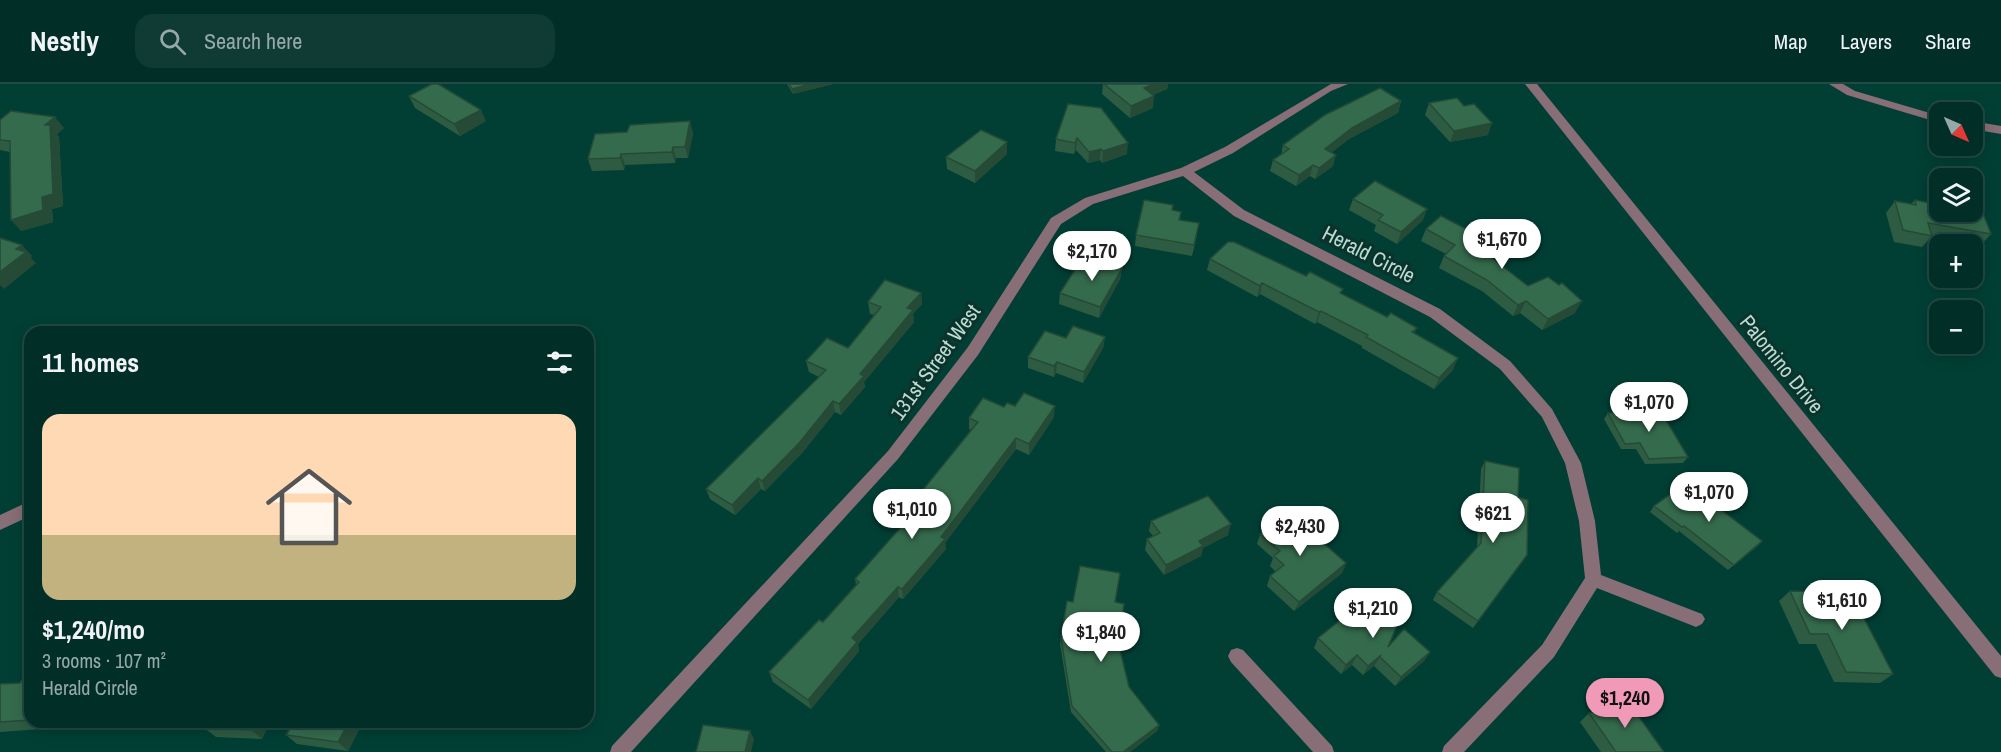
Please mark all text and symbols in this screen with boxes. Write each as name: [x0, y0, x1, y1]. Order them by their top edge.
search box: [135, 14, 555, 68]
text: Nestly: [30, 22, 99, 60]
icon: search: [156, 25, 189, 58]
text: Search here: [204, 26, 302, 56]
text: Map: [1774, 27, 1807, 56]
text: Layers: [1840, 27, 1892, 56]
text: Share: [1925, 27, 1971, 56]
north arrow: [1929, 102, 1983, 156]
map controls: [1929, 102, 1983, 354]
button: layers: [1929, 168, 1983, 222]
street label: Herald Circle: [1318, 218, 1420, 290]
pin: $1,670: [1453, 219, 1551, 270]
text: $1,670: [1477, 225, 1527, 252]
pin: $2,170: [1043, 231, 1141, 282]
button: +: [1929, 234, 1983, 288]
text: $2,170: [1067, 237, 1117, 264]
street label: 131st Street West: [883, 298, 987, 426]
button: −: [1929, 300, 1983, 354]
street label: Palomino Drive: [1733, 309, 1831, 419]
text: 11 homes: [42, 345, 139, 380]
icon: filters: [543, 346, 576, 379]
pin: $1,070: [1600, 382, 1698, 433]
text: $1,070: [1624, 388, 1674, 415]
icon: home: [255, 453, 363, 561]
pin: $1,070: [1660, 472, 1758, 523]
text: $1,070: [1684, 478, 1734, 505]
pin: $1,010: [863, 489, 961, 540]
pin: $621: [1457, 493, 1529, 544]
text: $1,010: [887, 495, 937, 522]
text: $621: [1475, 499, 1511, 526]
pin: $2,430: [1251, 506, 1349, 557]
text: $2,430: [1275, 512, 1325, 539]
pin: $1,610: [1793, 580, 1891, 631]
text: $1,610: [1817, 586, 1867, 613]
pin: $1,210: [1324, 588, 1422, 639]
text: $1,210: [1348, 594, 1398, 621]
text: $1,240/mo: [42, 612, 145, 647]
pin: $1,840: [1052, 612, 1150, 663]
text: $1,840: [1076, 618, 1126, 645]
text: 3 rooms · 107 m²: [42, 647, 166, 674]
text: Herald Circle: [42, 674, 138, 701]
pin: $1,240: [1576, 678, 1674, 729]
text: $1,240: [1600, 684, 1650, 711]

